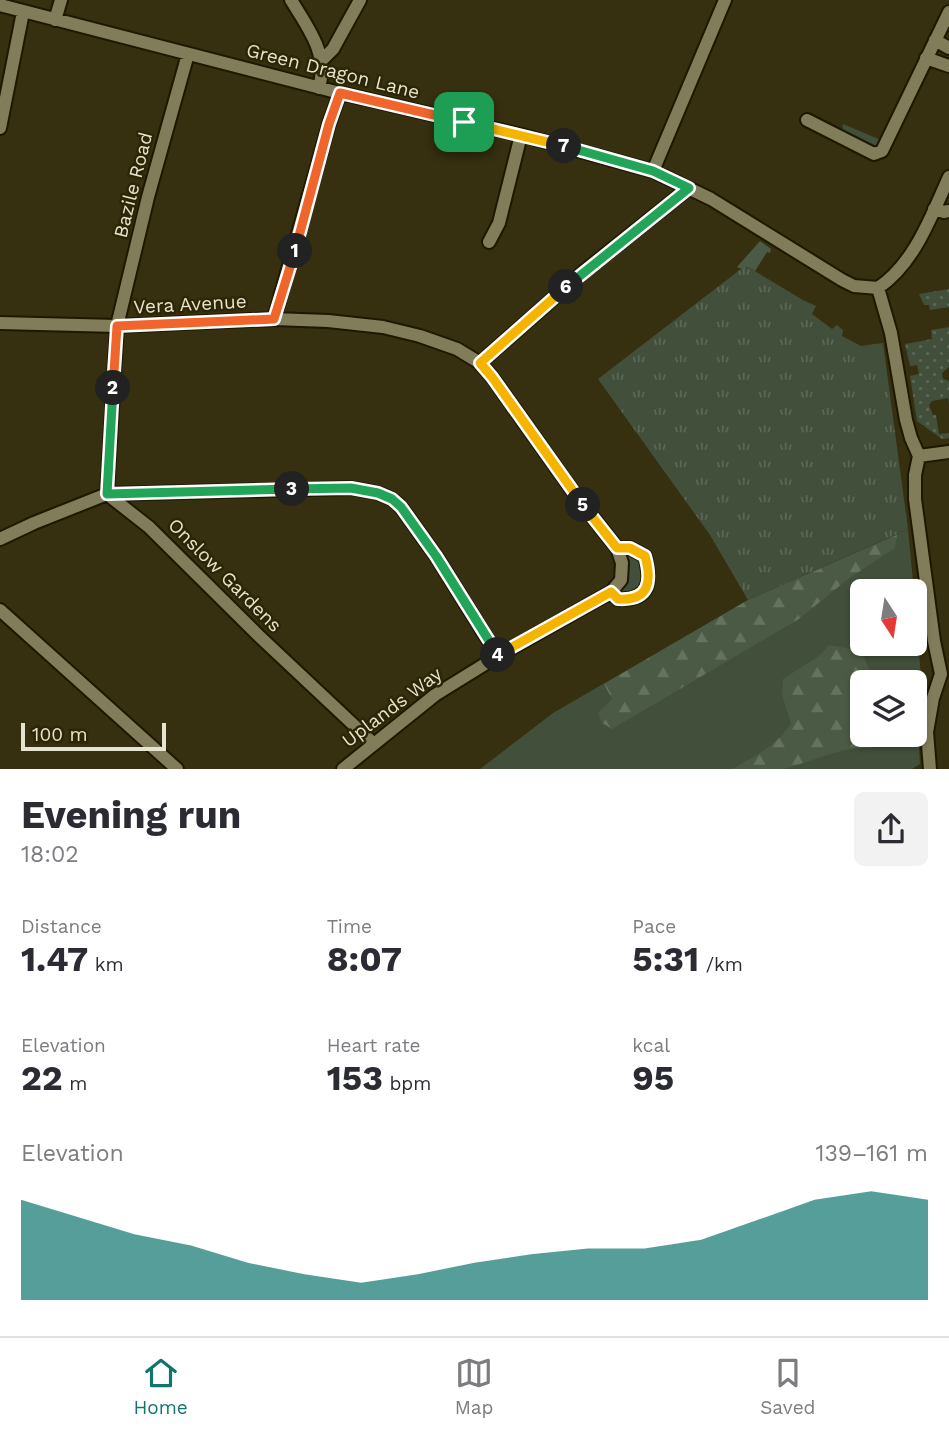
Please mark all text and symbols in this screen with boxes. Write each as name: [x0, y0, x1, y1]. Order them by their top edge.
street label: Green Dragon Lane: [244, 38, 422, 104]
pin: [434, 92, 494, 152]
icon: arrive: [445, 103, 483, 141]
pin: 7: [546, 128, 582, 164]
street label: Bazile Road: [109, 130, 157, 240]
text: 7: [558, 134, 569, 157]
pin: 1: [278, 233, 312, 268]
text: 1: [290, 239, 299, 262]
pin: 6: [548, 270, 584, 304]
text: 6: [560, 275, 571, 298]
street label: Vera Avenue: [133, 290, 247, 318]
pin: 2: [96, 370, 130, 406]
text: 2: [107, 376, 118, 399]
pin: 3: [274, 472, 310, 506]
text: 3: [286, 477, 297, 500]
pin: 5: [566, 488, 600, 522]
text: 5: [577, 493, 588, 516]
street label: Onslow Gardens: [163, 513, 287, 637]
north arrow: [850, 579, 928, 656]
map controls: [850, 579, 927, 747]
pin: 4: [480, 638, 516, 672]
text: 4: [491, 643, 504, 666]
street label: Uplands Way: [338, 662, 447, 752]
button: layers: [850, 670, 927, 747]
scale bar: [21, 720, 166, 752]
text: 100 m: [32, 723, 88, 746]
button: share: [854, 792, 928, 866]
text: Evening run: [21, 793, 241, 837]
text: 18:02: [21, 841, 79, 868]
text: Distance: [21, 915, 102, 938]
text: Time: [327, 915, 372, 938]
text: Pace: [632, 915, 676, 938]
text: 1.47: [21, 938, 88, 980]
text: 8:07: [327, 938, 402, 980]
text: 5:31: [632, 938, 699, 980]
text: km: [88, 953, 124, 976]
text: /km: [699, 953, 743, 976]
text: Elevation: [21, 1034, 106, 1057]
text: Heart rate: [327, 1034, 421, 1057]
text: kcal: [632, 1034, 670, 1057]
text: 22: [21, 1057, 63, 1099]
text: 153: [327, 1057, 383, 1099]
text: 95: [632, 1057, 674, 1099]
text: m: [63, 1072, 87, 1095]
text: bpm: [383, 1072, 431, 1095]
text: Elevation: [21, 1140, 124, 1167]
text: 139–161 m: [815, 1140, 928, 1167]
tab: Home: [133, 1354, 188, 1419]
tab: Map: [455, 1354, 493, 1419]
tab: Saved: [760, 1354, 816, 1419]

